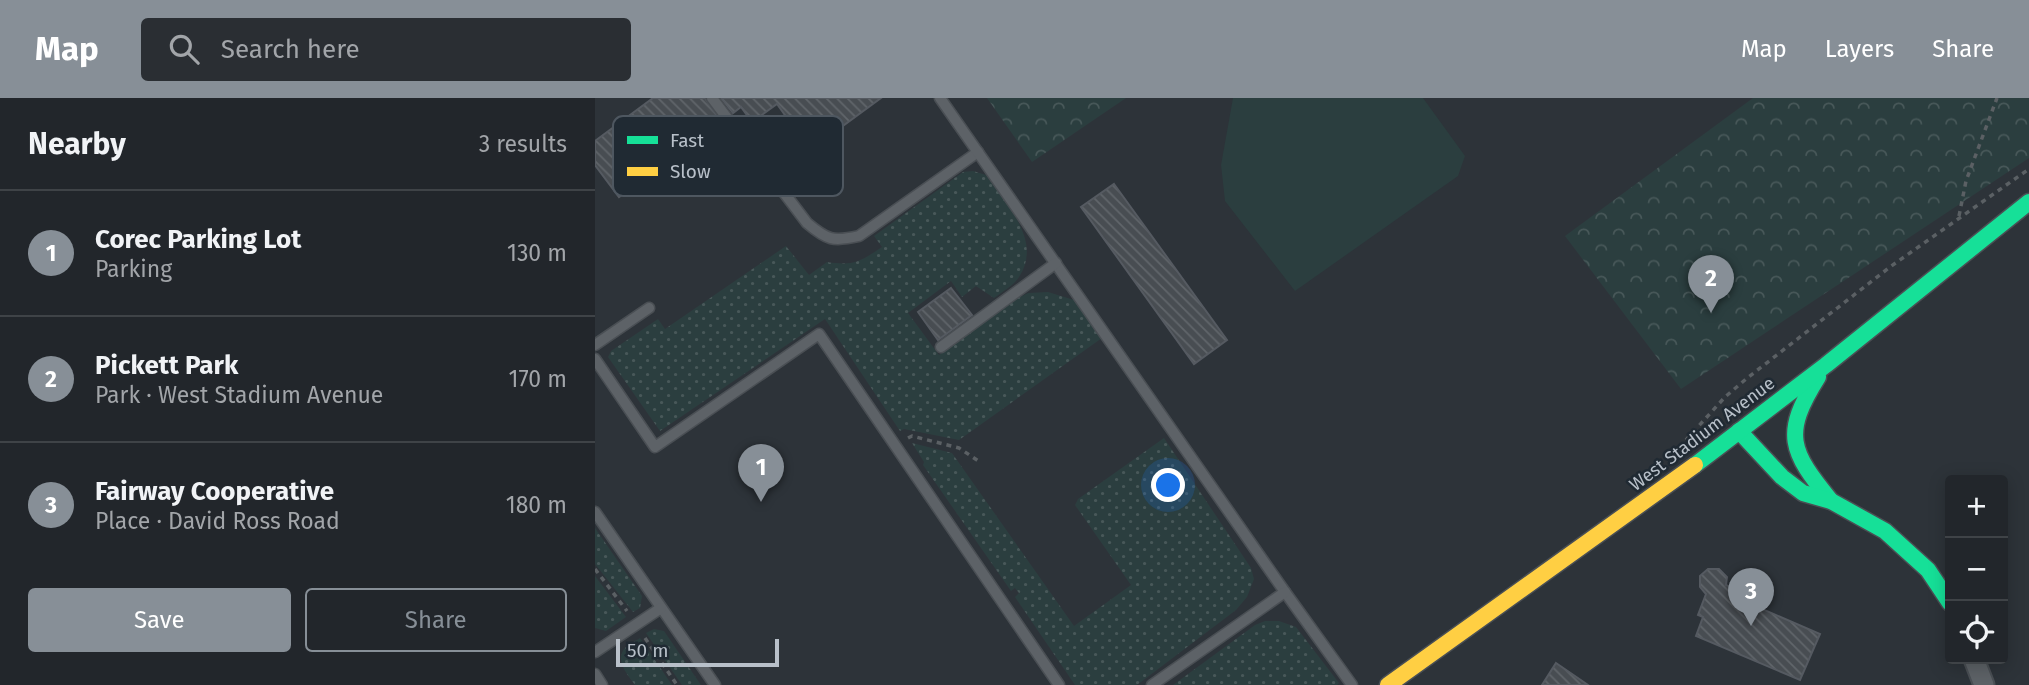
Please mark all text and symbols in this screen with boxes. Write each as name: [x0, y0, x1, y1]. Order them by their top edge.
search box: [141, 18, 631, 81]
text: Map: [35, 29, 99, 69]
icon: search: [165, 30, 203, 68]
text: Search here: [221, 34, 360, 65]
text: Map: [1741, 35, 1787, 63]
text: Layers: [1825, 35, 1894, 63]
text: Share: [1932, 35, 1994, 63]
legend: [613, 116, 843, 196]
text: Nearby: [28, 126, 126, 162]
text: Fast: [670, 129, 704, 152]
text: 3 results: [479, 130, 567, 158]
text: Slow: [670, 160, 711, 183]
text: Corec Parking Lot: [95, 224, 301, 255]
text: 1: [46, 239, 56, 267]
text: 130 m: [507, 239, 567, 267]
text: Parking: [95, 255, 172, 283]
pin: 2: [1688, 255, 1734, 313]
text: Pickett Park: [95, 350, 238, 381]
text: 2: [45, 365, 57, 393]
text: 170 m: [508, 365, 567, 393]
street label: West Stadium Avenue: [1625, 372, 1779, 496]
text: Park · West Stadium Avenue: [95, 381, 383, 409]
pin: 1: [738, 444, 784, 502]
your location: [1151, 468, 1185, 502]
map controls: [1945, 475, 2008, 664]
button: +: [1945, 475, 2008, 538]
text: Fairway Cooperative: [95, 476, 334, 507]
text: 3: [45, 491, 57, 519]
text: 180 m: [506, 491, 567, 519]
text: Place · David Ross Road: [95, 507, 340, 535]
button: −: [1945, 538, 2008, 601]
pin: 3: [1728, 568, 1774, 626]
button: Save: [28, 588, 291, 652]
button: Share: [305, 588, 567, 652]
button: locate: [1945, 601, 2008, 664]
scale bar: [616, 636, 779, 668]
text: 50 m: [627, 639, 668, 662]

